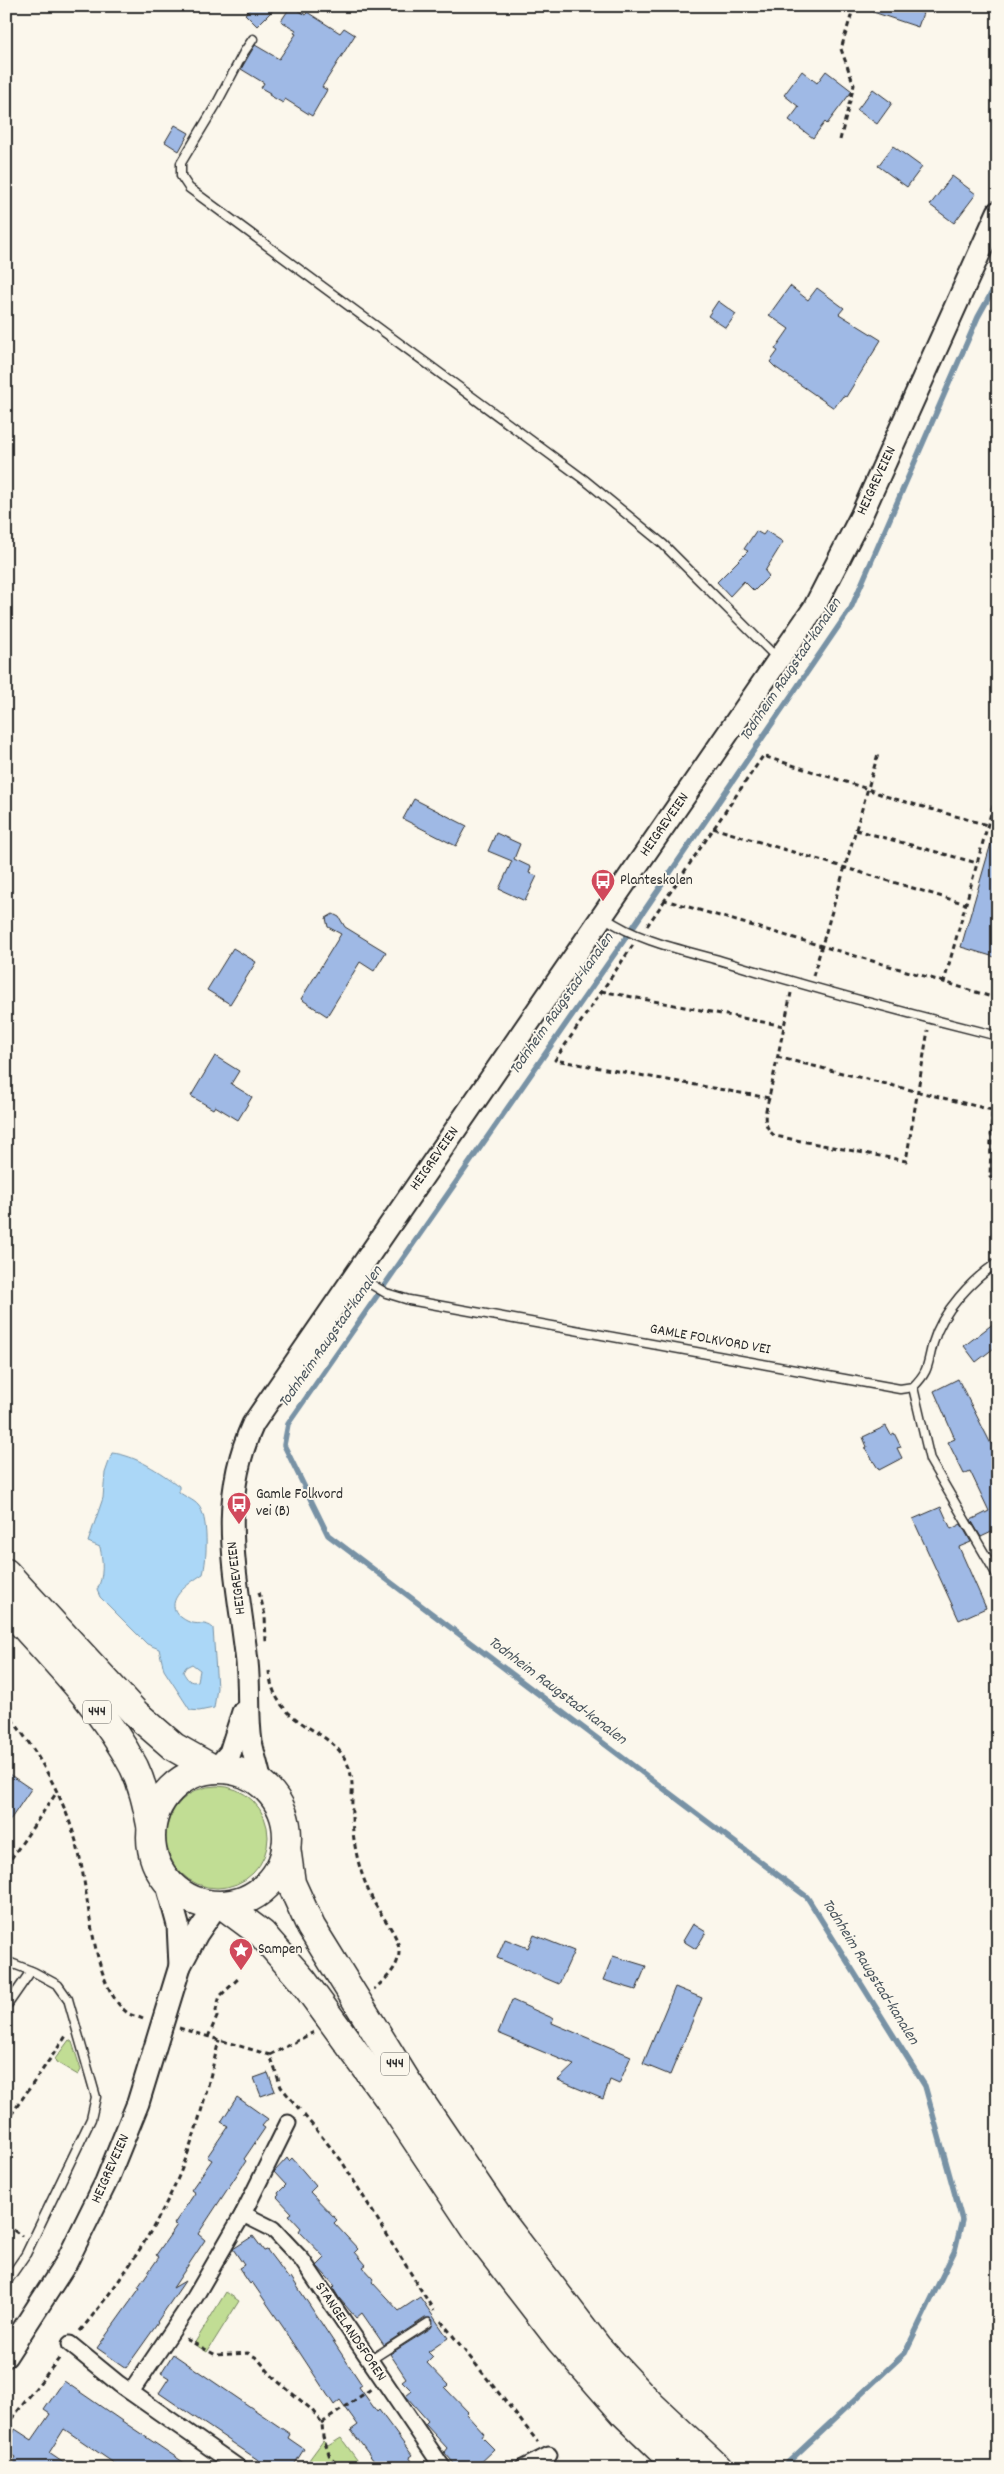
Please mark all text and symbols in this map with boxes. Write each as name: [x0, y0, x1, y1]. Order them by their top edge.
street label: HEIGREVEIEN: [851, 443, 903, 519]
water label: Todnheim Raugstad-kanalen: [734, 593, 848, 746]
street label: HEIGREVEIEN: [635, 788, 695, 862]
bus stop icon: Planteskolen: [590, 868, 616, 902]
place label: Planteskolen: [620, 870, 693, 892]
water label: Todnheim Raugstad-kanalen: [504, 928, 620, 1080]
street label: HEIGREVEIEN: [405, 1122, 465, 1196]
water label: Todnheim Raugstad-kanalen: [273, 1261, 389, 1413]
street label: GAMLE FOLKVORD VEI: [648, 1319, 772, 1362]
place label: Gamle Folkvord vei (B): [256, 1484, 343, 1523]
bus stop icon: Gamle Folkvord vei (B): [226, 1491, 252, 1525]
street label: HEIGREVEIEN: [222, 1540, 252, 1616]
water label: Todnheim Raugstad-kanalen: [483, 1631, 632, 1751]
road number: 444: [83, 1700, 111, 1724]
water label: Todnheim Raugstad-kanalen: [816, 1894, 925, 2050]
place icon: Sampen: [228, 1937, 254, 1971]
place label: Sampen: [258, 1939, 302, 1961]
road number: 444: [381, 2052, 409, 2076]
street label: HEIGREVEIEN: [86, 2131, 136, 2207]
street label: STANGELANDSFOREN: [309, 2278, 391, 2386]

